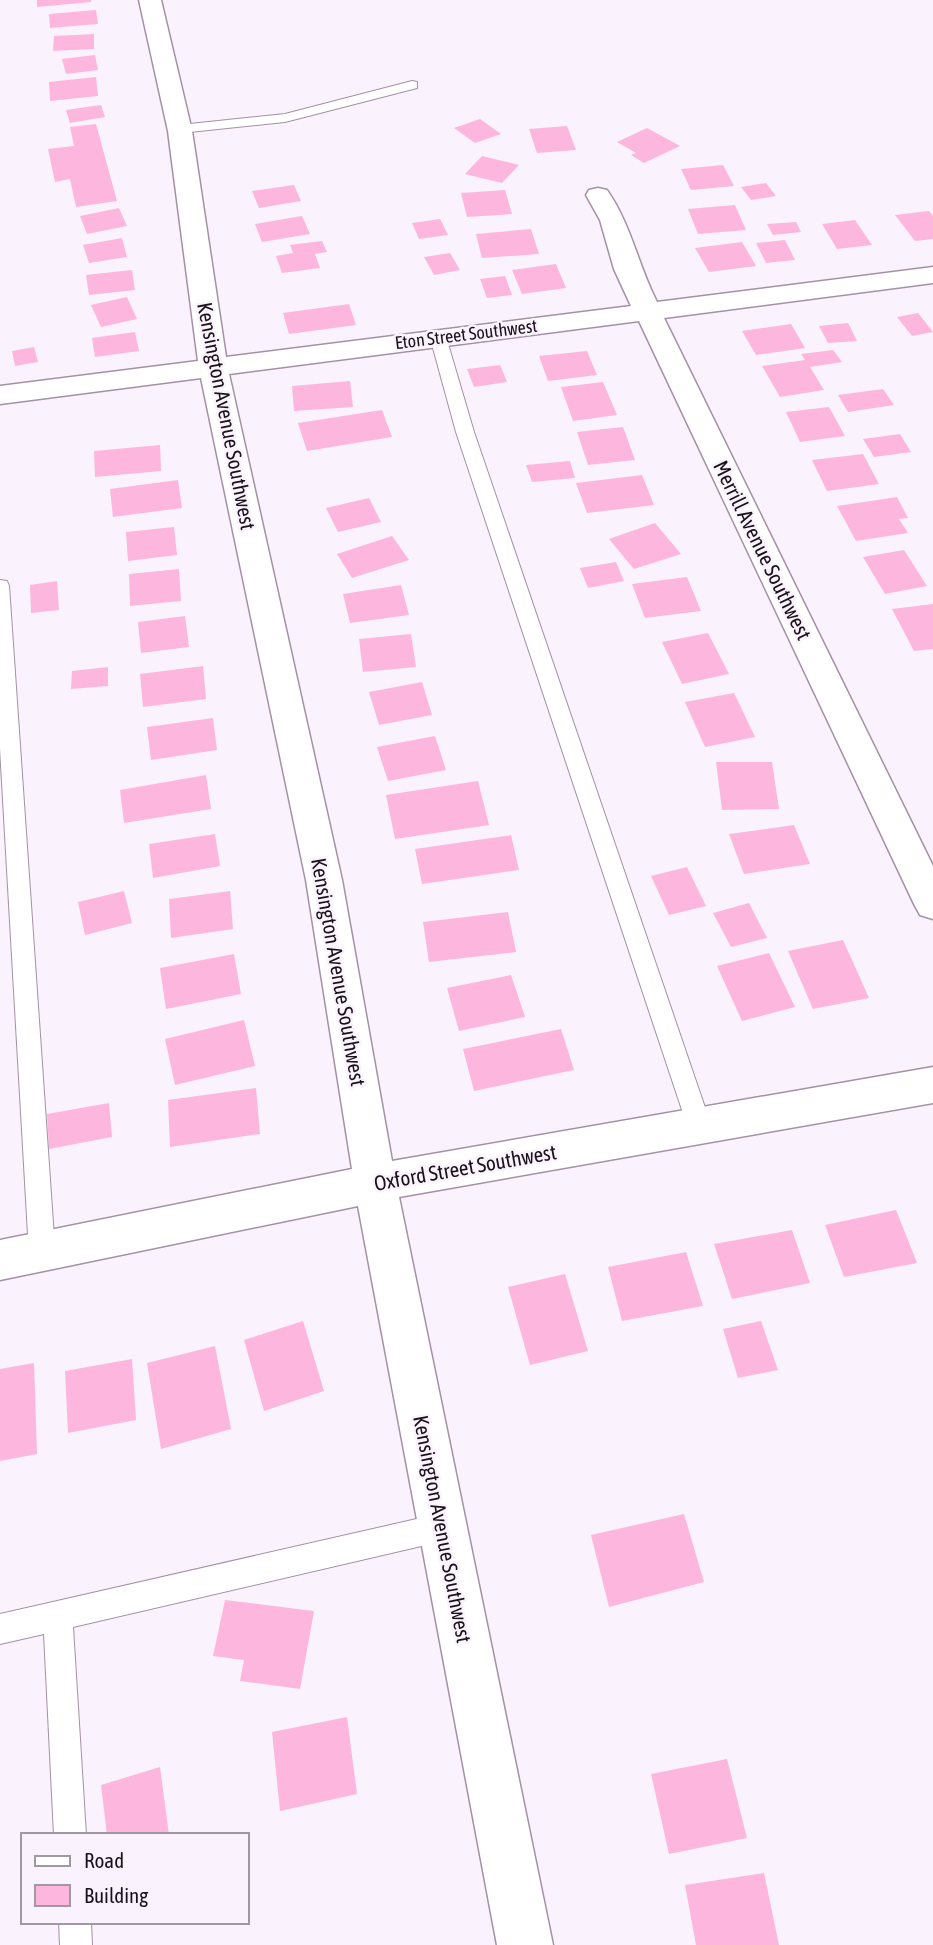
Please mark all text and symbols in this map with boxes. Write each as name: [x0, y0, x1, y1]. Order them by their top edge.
street label: Kensington Avenue Southwest: [193, 300, 261, 532]
street label: Eton Street Southwest: [394, 315, 538, 353]
street label: Merrill Avenue Southwest: [709, 457, 817, 643]
street label: Kensington Avenue Southwest: [307, 856, 371, 1088]
street label: Oxford Street Southwest: [372, 1139, 558, 1195]
street label: Kensington Avenue Southwest: [409, 1413, 477, 1645]
legend: [21, 1833, 248, 1924]
text: Road: [84, 1848, 124, 1872]
text: Building: [84, 1883, 148, 1907]

